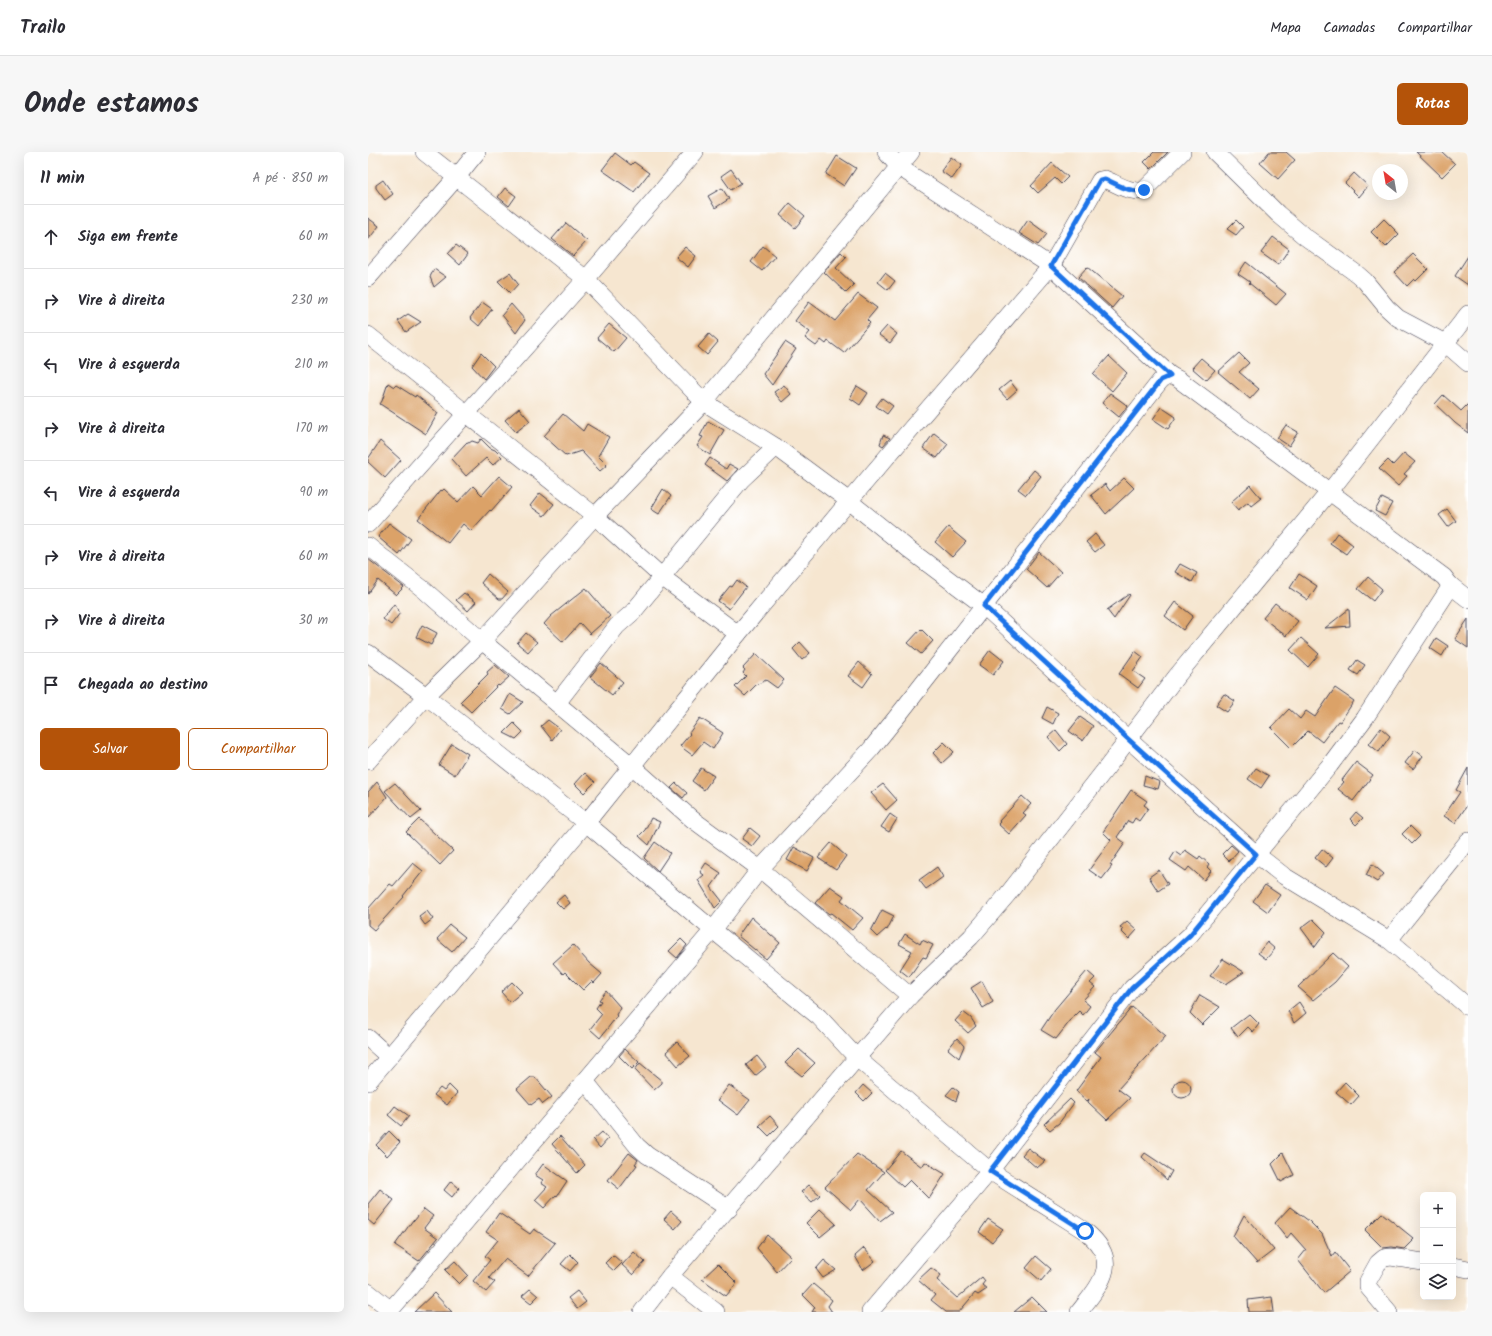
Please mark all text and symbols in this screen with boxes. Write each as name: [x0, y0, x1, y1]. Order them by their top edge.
text: Trailo: [20, 13, 66, 43]
text: Mapa: [1270, 17, 1301, 39]
text: Camadas: [1323, 17, 1375, 39]
text: Compartilhar: [1397, 17, 1472, 39]
text: Onde estamos: [24, 82, 199, 127]
button: Rotas: [1397, 83, 1468, 125]
north arrow: [1372, 164, 1408, 200]
text: 11 min: [40, 165, 85, 192]
text: A pé · 850 m: [253, 168, 328, 189]
route end: [1135, 181, 1153, 199]
text: Siga em frente: [78, 225, 178, 249]
icon: ahead: [40, 226, 62, 248]
text: 60 m: [299, 226, 328, 247]
text: Vire à direita: [78, 289, 165, 313]
icon: right: [40, 290, 62, 312]
text: 230 m: [291, 290, 328, 311]
text: Vire à esquerda: [78, 353, 180, 377]
icon: left: [40, 354, 62, 376]
text: 210 m: [294, 354, 328, 375]
text: Vire à direita: [78, 417, 165, 441]
icon: right: [40, 418, 62, 440]
text: 170 m: [296, 418, 328, 439]
text: Vire à esquerda: [78, 481, 180, 505]
icon: left: [40, 482, 62, 504]
text: 90 m: [300, 482, 328, 503]
text: Vire à direita: [78, 545, 165, 569]
icon: right: [40, 546, 62, 568]
text: 60 m: [299, 546, 328, 567]
text: Vire à direita: [78, 609, 165, 633]
icon: right: [40, 610, 62, 632]
text: 30 m: [299, 610, 328, 631]
text: Chegada ao destino: [78, 673, 208, 697]
icon: arrive: [40, 674, 62, 696]
button: Salvar: [40, 728, 180, 770]
button: Compartilhar: [188, 728, 328, 770]
map controls: [1420, 1192, 1456, 1300]
button: +: [1420, 1192, 1456, 1228]
route start: [1076, 1222, 1094, 1240]
button: −: [1420, 1228, 1456, 1264]
button: layers: [1420, 1264, 1456, 1300]

